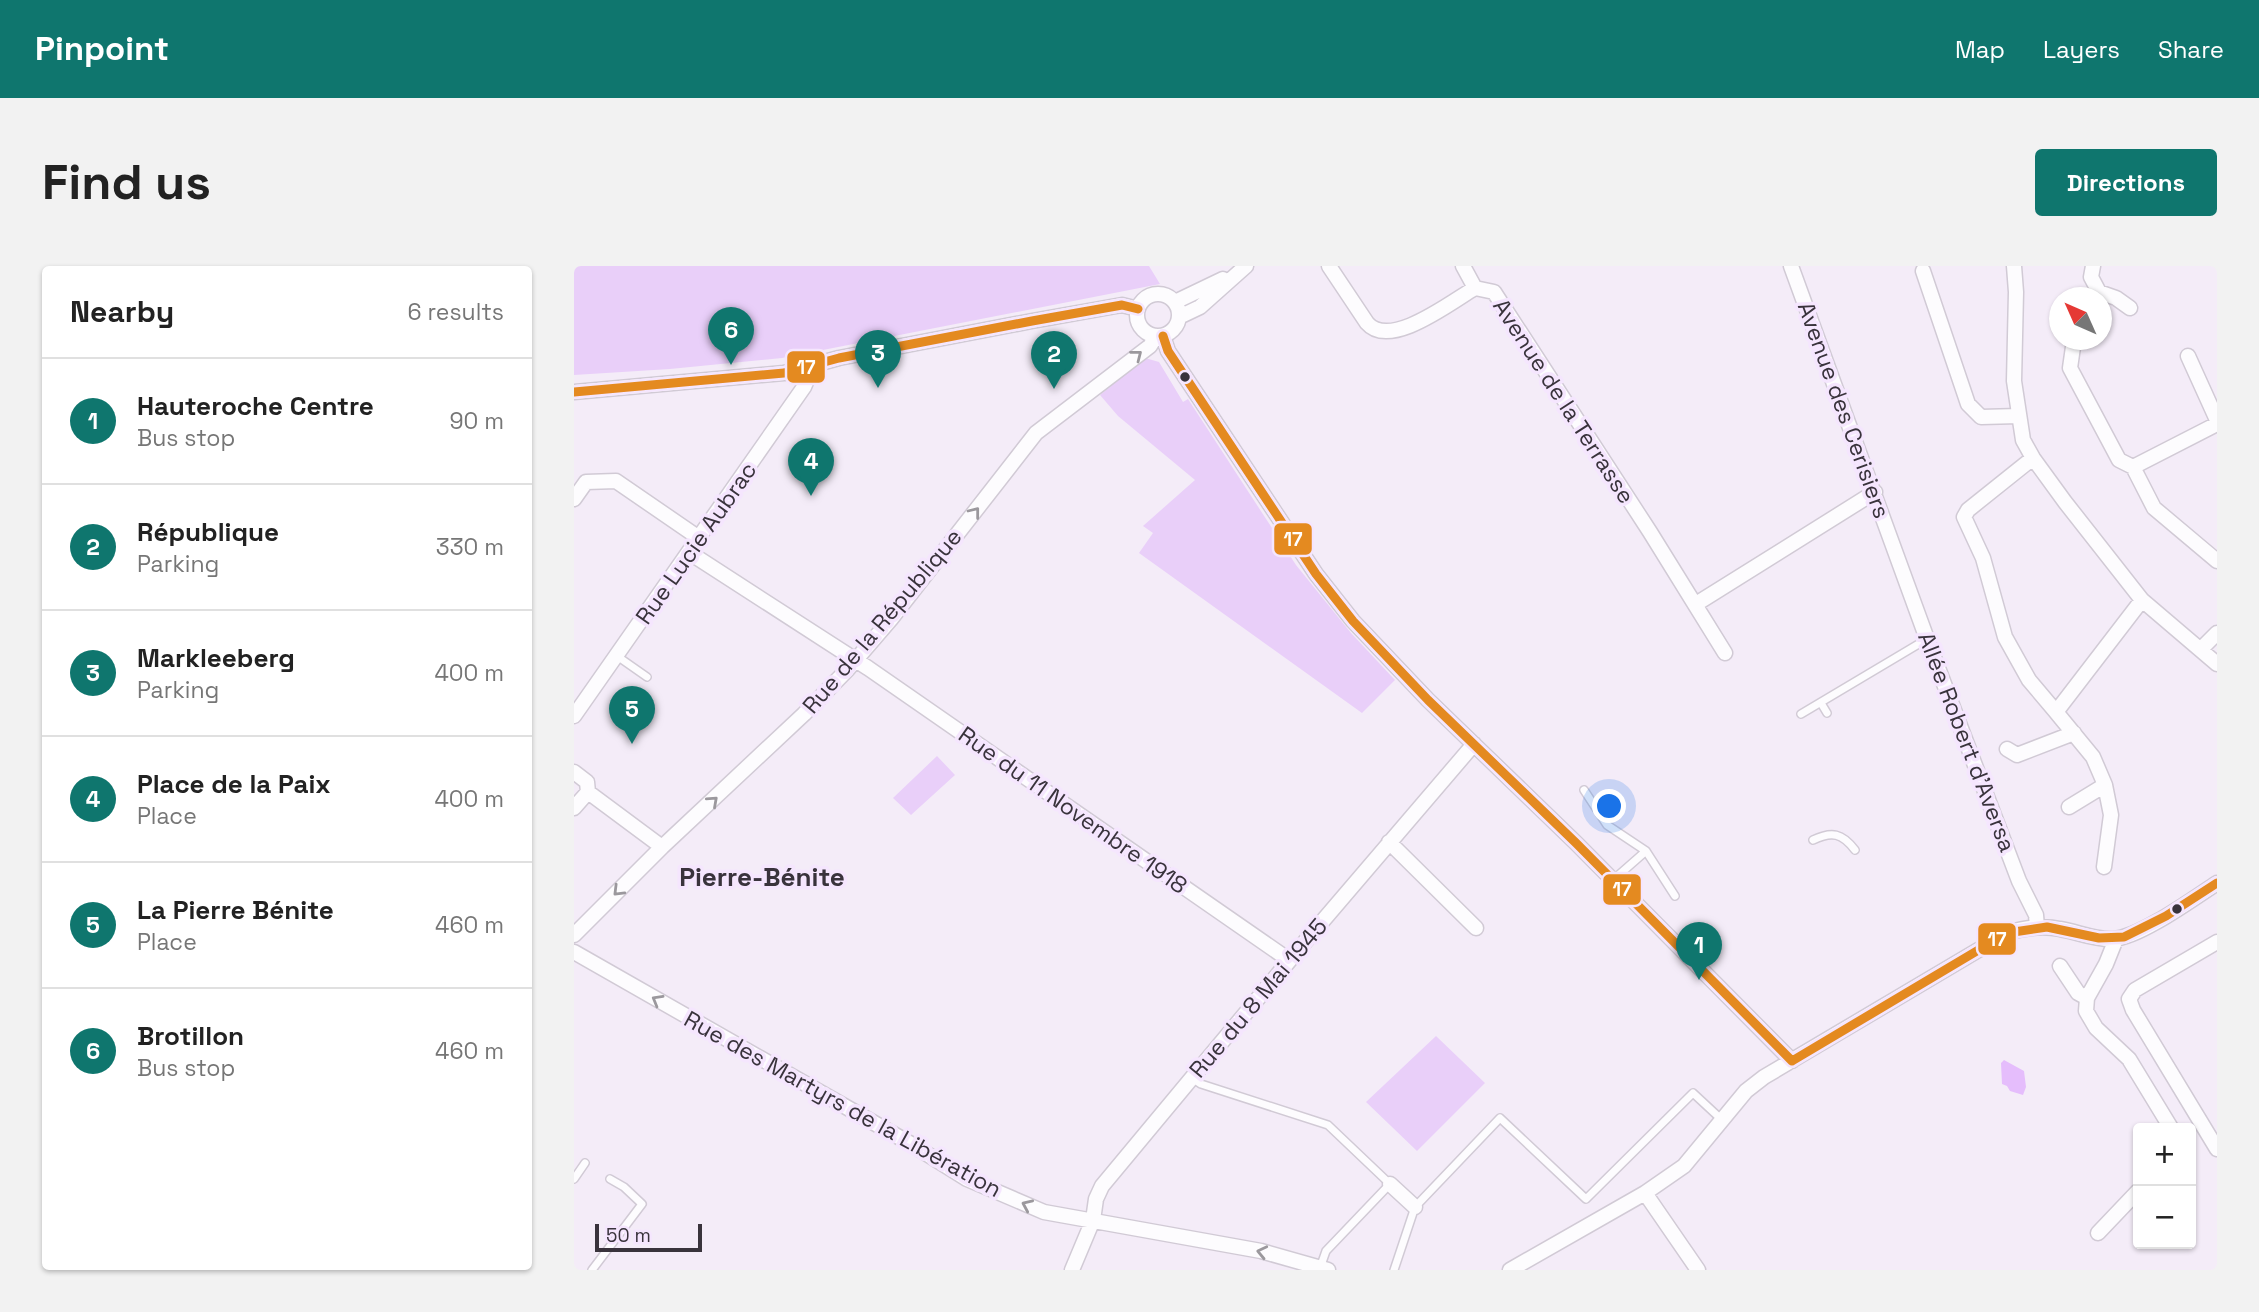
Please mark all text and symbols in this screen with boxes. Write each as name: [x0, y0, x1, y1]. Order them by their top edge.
text: Pinpoint: [35, 28, 169, 70]
text: Map: [1955, 34, 2005, 65]
text: Layers: [2043, 34, 2120, 65]
text: Share: [2158, 34, 2224, 65]
button: Directions: [2035, 149, 2217, 216]
text: Find us: [42, 151, 211, 213]
north arrow: [2049, 287, 2112, 350]
text: Nearby: [70, 292, 174, 331]
street label: Avenue de la Terrasse: [1486, 293, 1642, 509]
text: 6 results: [408, 297, 504, 327]
street label: Avenue des Cerisiers: [1791, 298, 1897, 522]
pin: 6: [708, 307, 754, 365]
pin: 3: [855, 330, 901, 388]
pin: 2: [1031, 331, 1077, 389]
line badge: 17: [786, 350, 826, 384]
one-way arrow: [1130, 350, 1142, 363]
text: 17: [796, 355, 816, 380]
unlabelled marker: [1178, 370, 1192, 384]
text: Hauteroche Centre: [137, 389, 374, 423]
text: 1: [88, 406, 98, 436]
text: 90 m: [449, 406, 504, 436]
text: Bus stop: [137, 423, 235, 453]
pin: 4: [788, 438, 834, 496]
street label: Rue Lucie Aubrac: [629, 456, 763, 630]
one-way arrow: [967, 507, 980, 519]
text: République: [137, 515, 279, 549]
street label: Rue de la République: [796, 522, 968, 720]
line badge: 17: [1273, 522, 1313, 556]
text: 17: [1283, 527, 1303, 552]
text: 2: [86, 532, 100, 562]
text: 330 m: [436, 532, 504, 562]
text: Parking: [137, 549, 219, 579]
street label: Allée Robert d'Aversa: [1911, 628, 2023, 856]
text: Markleeberg: [137, 641, 295, 675]
text: 3: [86, 658, 100, 688]
text: 400 m: [434, 658, 504, 688]
text: Parking: [137, 675, 219, 705]
pin: 5: [609, 686, 655, 744]
street label: Rue du 11 Novembre 1918: [953, 720, 1193, 900]
text: Place de la Paix: [137, 767, 331, 801]
text: 4: [86, 784, 100, 814]
text: 400 m: [434, 784, 504, 814]
your location: [1592, 789, 1626, 823]
one-way arrow: [705, 796, 718, 809]
text: Place: [137, 801, 197, 831]
district label: Pierre-Bénite: [679, 860, 845, 894]
line badge: 17: [1602, 873, 1642, 906]
text: 17: [1612, 877, 1632, 902]
one-way arrow: [614, 882, 627, 895]
text: La Pierre Bénite: [137, 893, 334, 927]
unlabelled marker: [2170, 902, 2184, 916]
text: 5: [86, 910, 100, 940]
text: 460 m: [435, 910, 504, 940]
street label: Rue du 8 Mai 1945: [1182, 912, 1334, 1084]
pin: 1: [1676, 922, 1722, 980]
line badge: 17: [1977, 922, 2017, 956]
text: Place: [137, 927, 197, 957]
text: 17: [1987, 927, 2007, 952]
one-way arrow: [652, 995, 664, 1008]
street label: Rue des Martyrs de la Libération: [679, 1004, 1007, 1204]
text: Brotillon: [137, 1019, 244, 1053]
text: 6: [86, 1036, 100, 1066]
text: 460 m: [435, 1036, 504, 1066]
text: Bus stop: [137, 1053, 235, 1083]
map controls: [2133, 1123, 2196, 1249]
button: +: [2133, 1123, 2196, 1186]
button: −: [2133, 1186, 2196, 1249]
one-way arrow: [1022, 1199, 1034, 1213]
scale bar: [595, 1221, 702, 1253]
text: 50 m: [606, 1223, 651, 1248]
one-way arrow: [1257, 1246, 1269, 1260]

